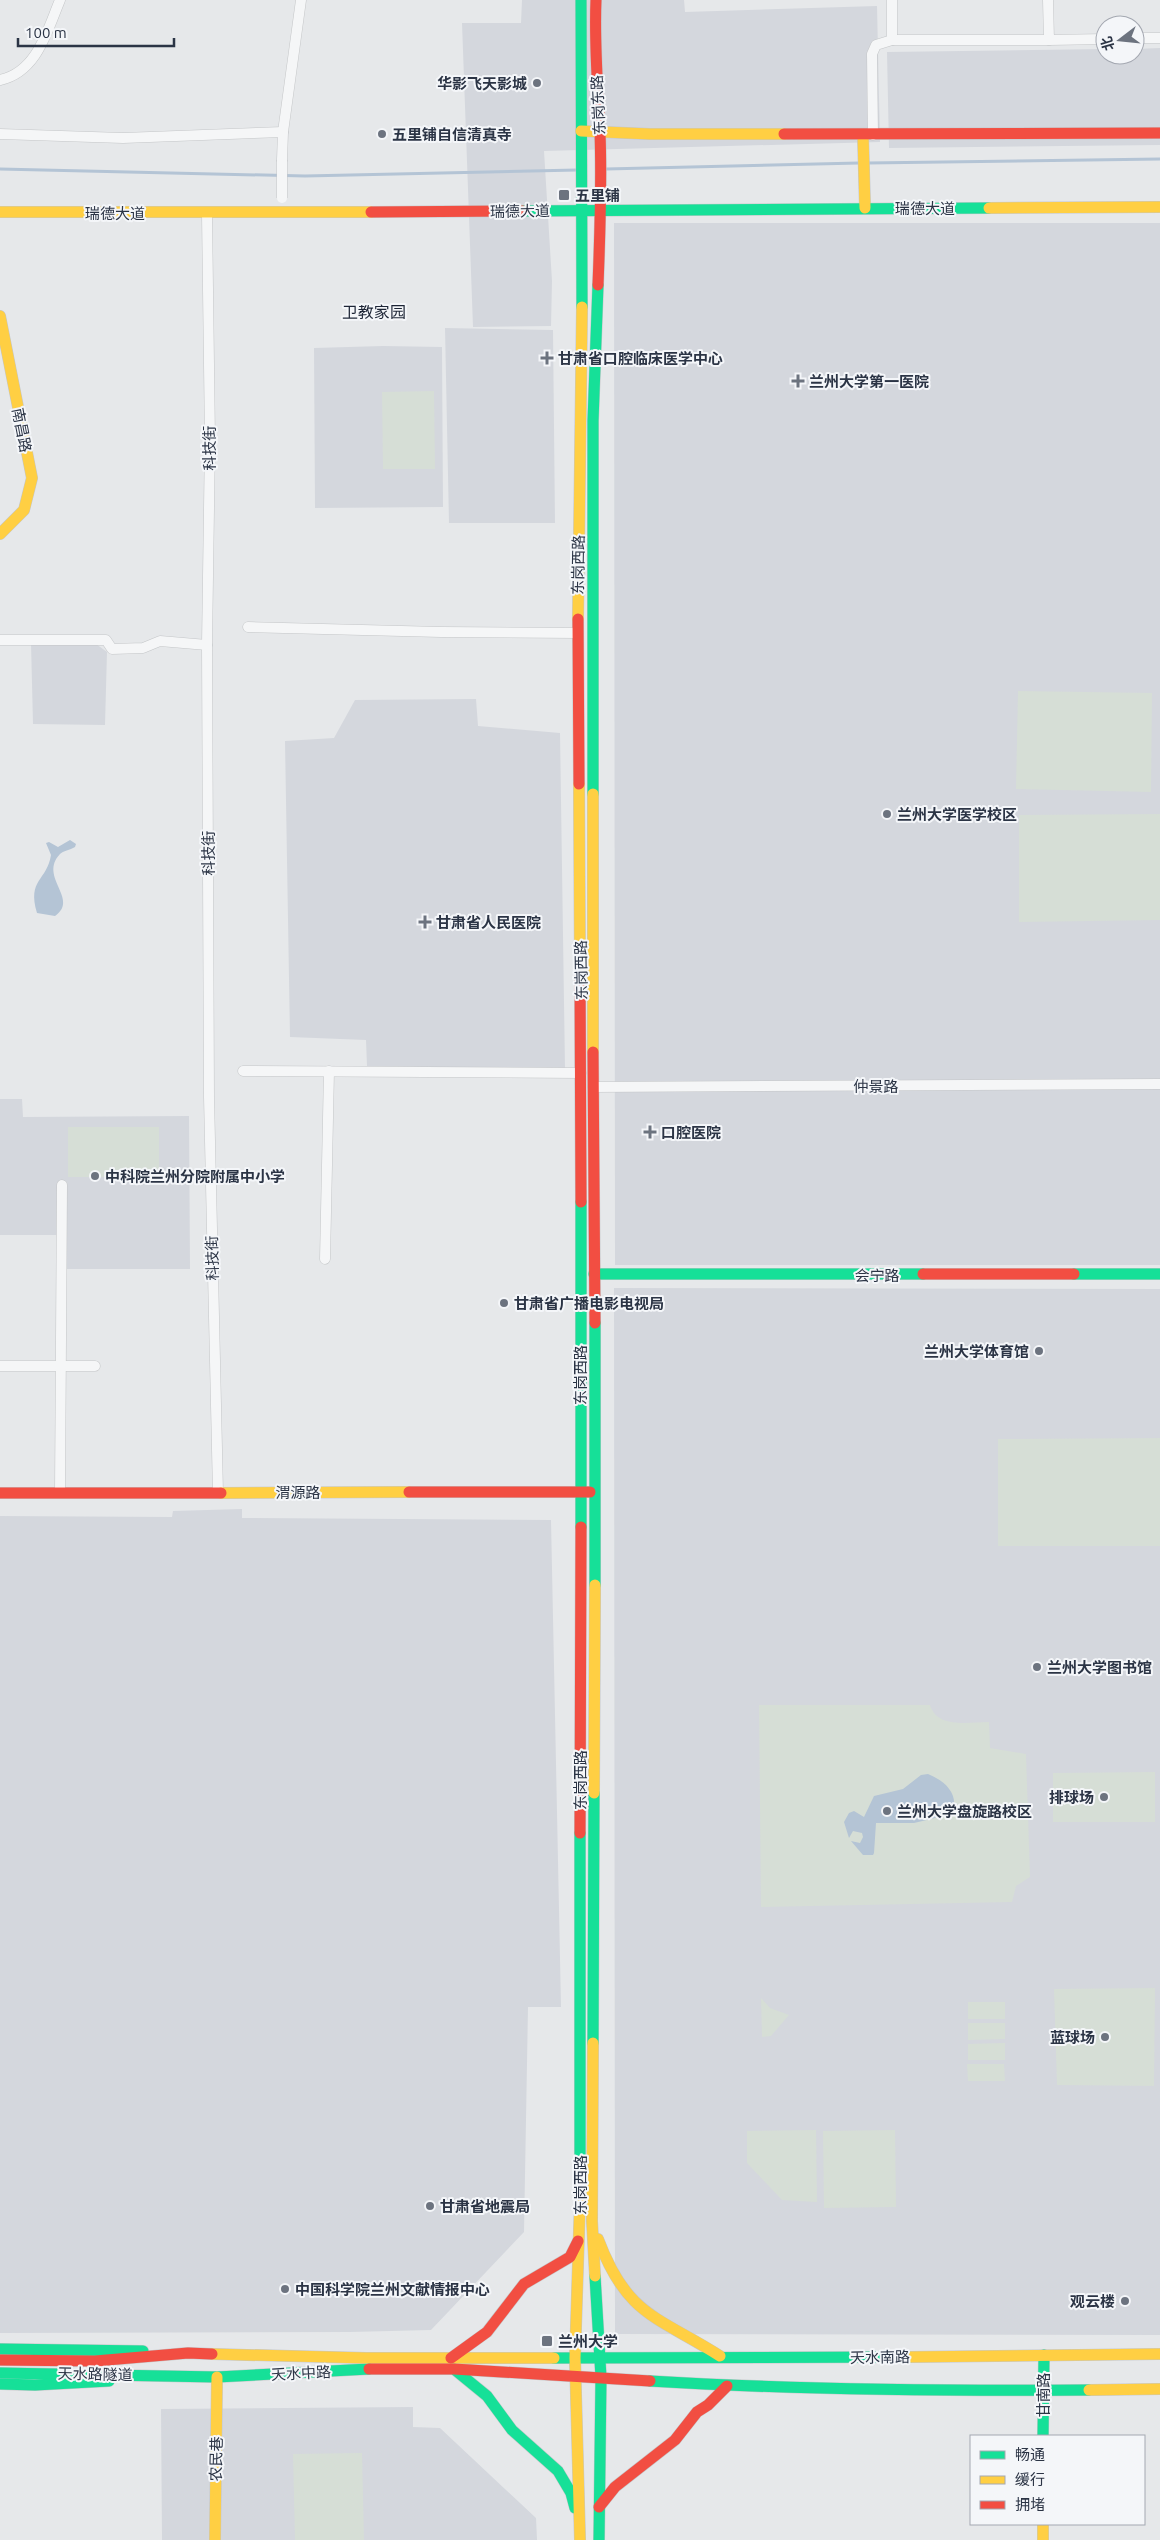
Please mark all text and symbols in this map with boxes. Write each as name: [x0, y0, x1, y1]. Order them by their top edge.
scale bar: [18, 15, 174, 47]
north arrow: [1095, 15, 1145, 65]
text: 100 m: [25, 24, 67, 41]
text: 北: [1098, 35, 1117, 53]
place label: 华影飞天影城: [437, 75, 527, 92]
street label: 东岗东路: [588, 75, 608, 135]
marker: 华影飞天影城: [531, 77, 543, 89]
place label: 五里铺自信清真寺: [392, 126, 512, 143]
marker: 五里铺自信清真寺: [376, 128, 388, 140]
place label: 五里铺: [575, 187, 620, 204]
marker: 五里铺: [557, 188, 571, 202]
street label: 瑞德大道: [895, 200, 955, 217]
street label: 瑞德大道: [490, 202, 550, 220]
street label: 瑞德大道: [85, 205, 145, 222]
district label: 卫教家园: [342, 303, 406, 321]
place label: 甘肃省口腔临床医学中心: [558, 350, 723, 367]
marker: 甘肃省口腔临床医学中心: [540, 351, 554, 365]
place label: 兰州大学第一医院: [809, 373, 929, 390]
marker: 兰州大学第一医院: [791, 374, 805, 388]
street label: 南昌路: [9, 406, 35, 454]
street label: 科技街: [201, 425, 218, 471]
street label: 东岗西路: [569, 535, 587, 595]
place label: 兰州大学医学校区: [897, 806, 1017, 823]
marker: 兰州大学医学校区: [881, 808, 893, 820]
street label: 科技街: [200, 830, 217, 876]
place label: 甘肃省人民医院: [436, 914, 541, 931]
marker: 甘肃省人民医院: [418, 915, 432, 929]
street label: 东岗西路: [572, 940, 590, 1000]
street label: 仲景路: [853, 1078, 899, 1095]
place label: 口腔医院: [661, 1124, 721, 1141]
marker: 口腔医院: [643, 1125, 657, 1139]
place label: 中科院兰州分院附属中小学: [105, 1168, 285, 1185]
marker: 中科院兰州分院附属中小学: [89, 1170, 101, 1182]
street label: 科技街: [203, 1235, 221, 1281]
street label: 会宁路: [854, 1267, 900, 1284]
place label: 甘肃省广播电影电视局: [514, 1295, 664, 1312]
marker: 甘肃省广播电影电视局: [498, 1297, 510, 1309]
place label: 兰州大学体育馆: [924, 1343, 1029, 1360]
street label: 东岗西路: [572, 1345, 589, 1405]
marker: 兰州大学体育馆: [1033, 1345, 1045, 1357]
street label: 渭源路: [275, 1484, 321, 1501]
place label: 兰州大学图书馆: [1047, 1659, 1152, 1676]
marker: 兰州大学图书馆: [1031, 1661, 1043, 1673]
street label: 东岗西路: [572, 1750, 589, 1810]
place label: 排球场: [1049, 1789, 1094, 1806]
marker: 排球场: [1098, 1791, 1110, 1803]
place label: 兰州大学盘旋路校区: [897, 1803, 1032, 1820]
marker: 兰州大学盘旋路校区: [881, 1805, 893, 1817]
place label: 蓝球场: [1050, 2029, 1095, 2046]
marker: 蓝球场: [1099, 2031, 1111, 2043]
street label: 东岗西路: [572, 2155, 589, 2215]
place label: 甘肃省地震局: [440, 2198, 530, 2215]
marker: 甘肃省地震局: [424, 2200, 436, 2212]
place label: 中国科学院兰州文献情报中心: [295, 2281, 490, 2298]
marker: 中国科学院兰州文献情报中心: [279, 2283, 291, 2295]
place label: 观云楼: [1070, 2293, 1115, 2310]
marker: 观云楼: [1119, 2295, 1131, 2307]
place label: 兰州大学: [558, 2333, 618, 2350]
marker: 兰州大学: [540, 2334, 554, 2348]
street label: 天水南路: [850, 2348, 910, 2366]
street label: 天水中路: [271, 2363, 331, 2383]
street label: 天水路隧道: [57, 2365, 133, 2383]
street label: 甘南路: [1035, 2372, 1052, 2418]
legend: [970, 2435, 1145, 2525]
street label: 农民巷: [207, 2436, 225, 2482]
text: 畅通: [1015, 2446, 1045, 2463]
text: 缓行: [1015, 2471, 1045, 2488]
text: 拥堵: [1015, 2496, 1045, 2513]

